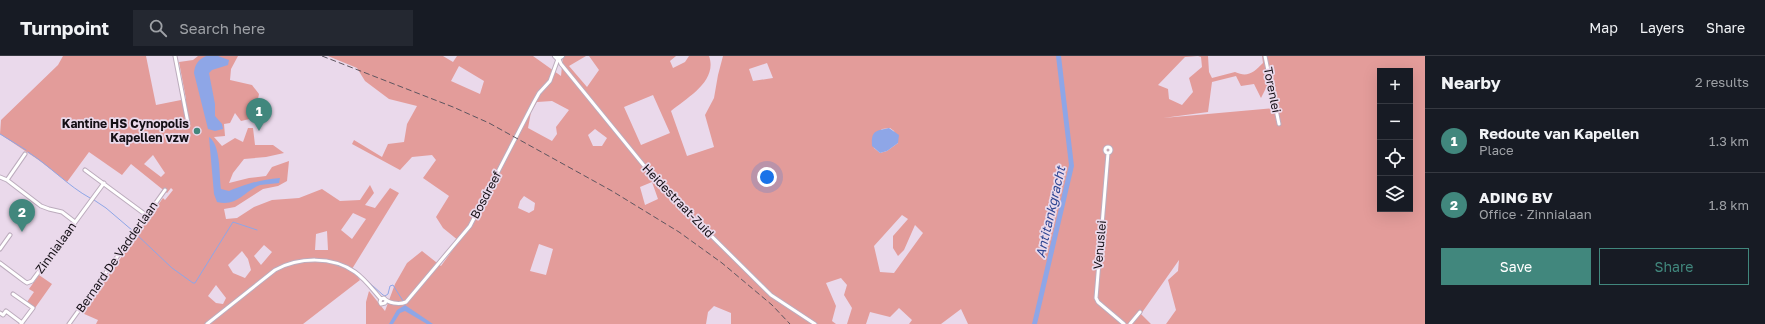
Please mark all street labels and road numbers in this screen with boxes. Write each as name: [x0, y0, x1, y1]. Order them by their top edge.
street label: Torenlei: [1261, 66, 1284, 114]
street label: Heidestraat-Zuid: [639, 161, 717, 241]
street label: Bosdreef: [467, 168, 505, 221]
street label: Bernard De Vadderlaan: [72, 198, 161, 315]
street label: Zinnialaan: [32, 219, 79, 276]
street label: Venuslei: [1090, 220, 1109, 270]

